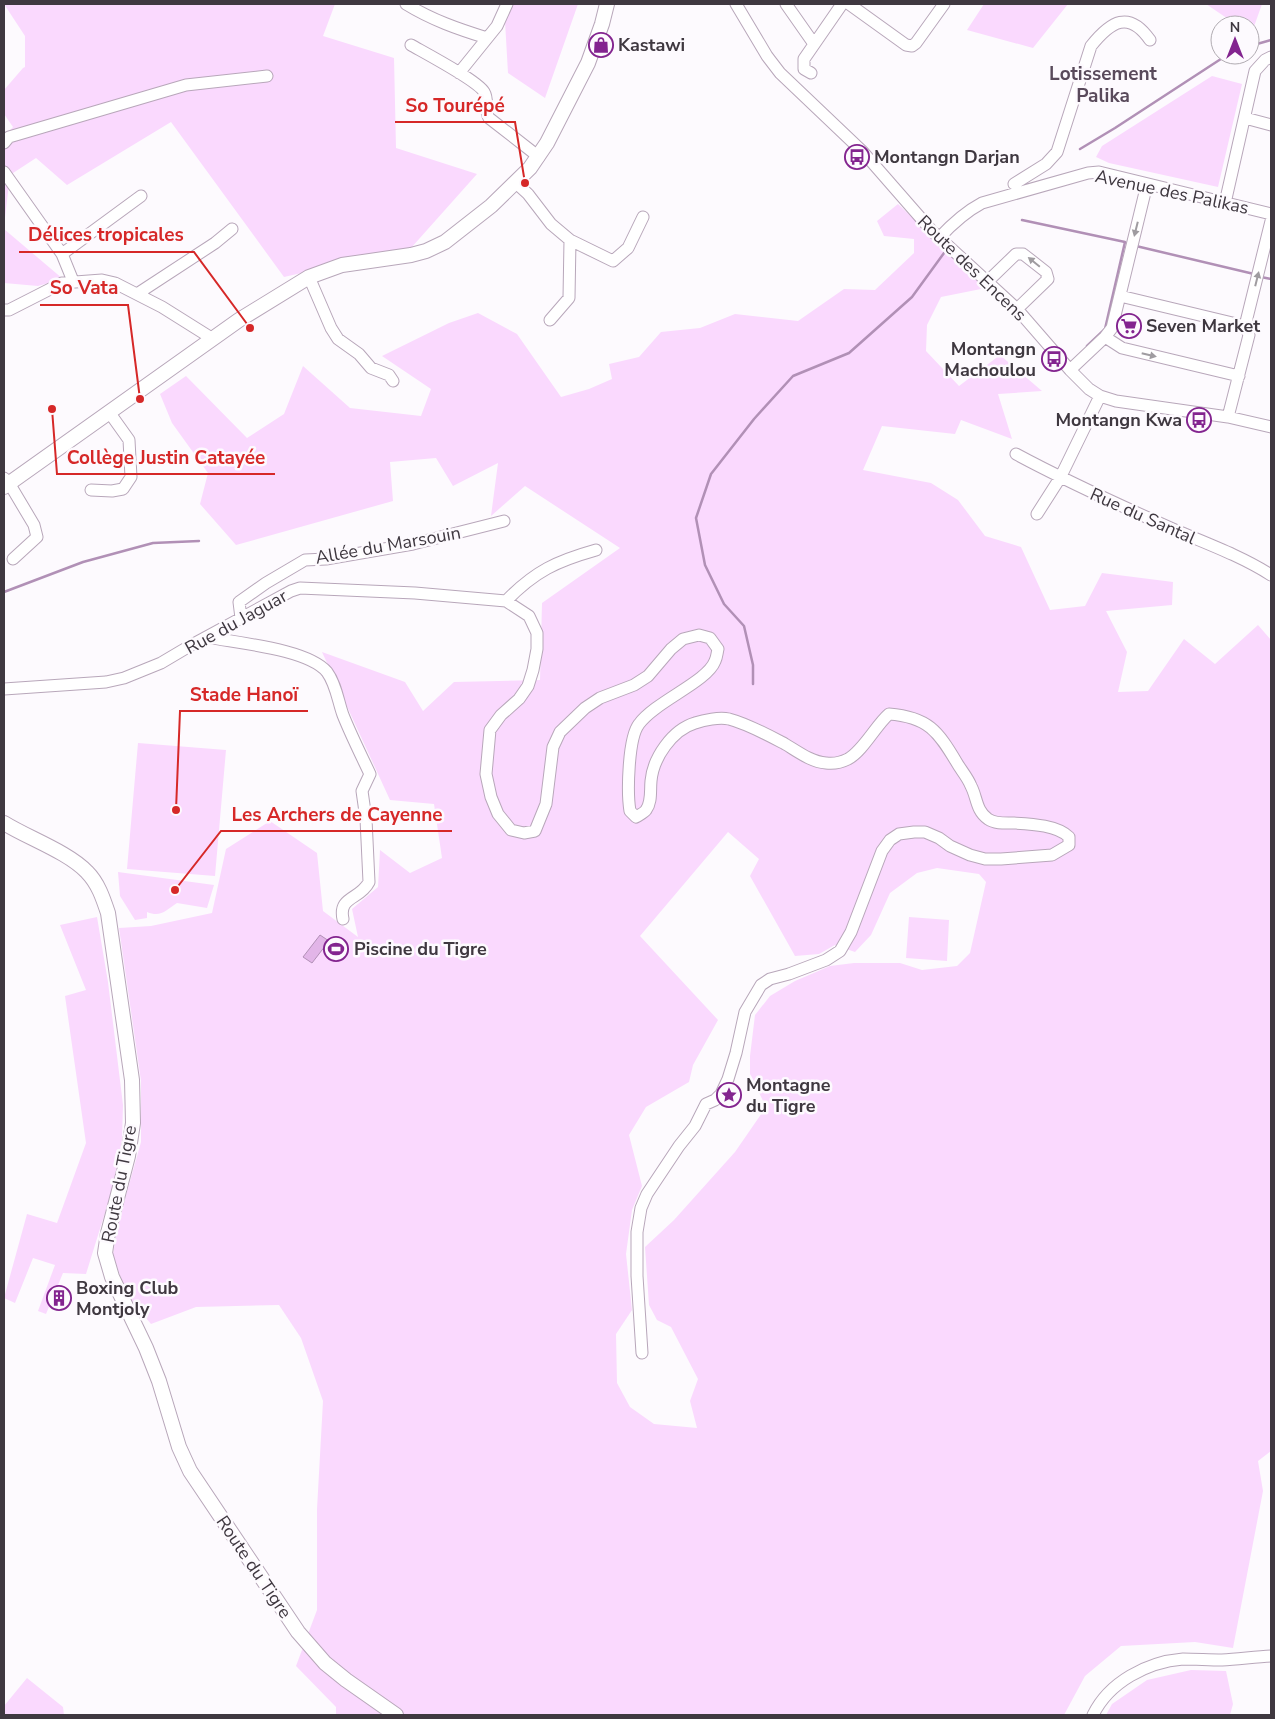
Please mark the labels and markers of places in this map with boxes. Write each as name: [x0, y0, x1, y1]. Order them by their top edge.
shop icon: Kastawi: [588, 32, 614, 58]
place label: Kastawi: [618, 33, 685, 57]
callout: So Tourépé: [395, 88, 515, 122]
bus stop icon: Montangn Darjan: [844, 144, 870, 170]
place label: Montangn Darjan: [874, 145, 1020, 169]
callout: Délices tropicales: [19, 218, 194, 252]
callout: So Vata: [40, 271, 128, 305]
supermarket icon: Seven Market: [1116, 313, 1142, 339]
place label: Seven Market: [1146, 314, 1260, 338]
place label: Montangn Machoulou: [944, 337, 1036, 382]
bus stop icon: Montangn Machoulou: [1041, 346, 1067, 372]
bus stop icon: Montangn Kwa: [1186, 407, 1212, 433]
place label: Montangn Kwa: [1055, 408, 1182, 432]
callout: Collège Justin Catayée: [57, 440, 275, 474]
callout: Stade Hanoï: [180, 677, 308, 711]
callout: Les Archers de Cayenne: [221, 797, 452, 831]
sports icon: Piscine du Tigre: [323, 936, 349, 962]
place label: Piscine du Tigre: [354, 937, 487, 961]
place label: Montagne du Tigre: [746, 1073, 831, 1118]
place icon: Montagne du Tigre: [716, 1082, 742, 1108]
place label: Boxing Club Montjoly: [76, 1276, 179, 1321]
building icon: Boxing Club Montjoly: [46, 1285, 72, 1311]

